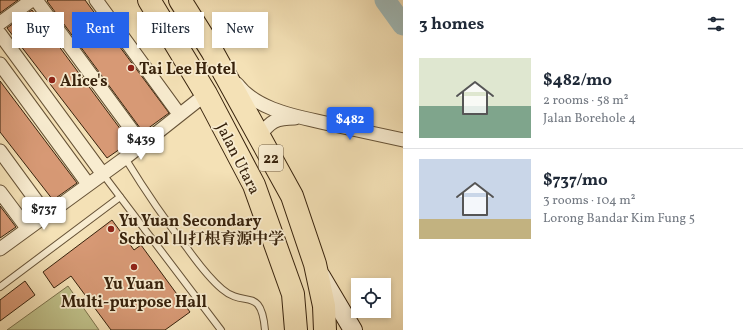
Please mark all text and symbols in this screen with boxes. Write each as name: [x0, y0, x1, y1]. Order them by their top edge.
chip: Buy: [12, 12, 64, 48]
chip: Rent: [72, 12, 129, 48]
chip: Filters: [137, 12, 204, 48]
chip: New: [212, 12, 268, 48]
text: 3 homes: [419, 13, 484, 36]
icon: filters: [705, 13, 727, 35]
place label: Tai Lee Hotel: [139, 59, 237, 81]
marker: Tai Lee Hotel: [126, 63, 136, 73]
text: $482/mo: [543, 69, 612, 92]
place label: Alice's: [60, 71, 108, 93]
icon: home: [451, 74, 499, 122]
marker: Alice's: [47, 75, 57, 85]
text: 2 rooms · 58 m²: [543, 92, 628, 110]
pin: $482: [326, 107, 374, 141]
text: Jalan Borehole 4: [543, 110, 636, 128]
text: $482: [336, 111, 364, 129]
street label: Jalan Utara: [210, 119, 265, 199]
pin: $439: [117, 127, 165, 161]
text: $439: [127, 131, 155, 149]
road number: 22: [259, 145, 283, 171]
text: $737/mo: [543, 169, 608, 192]
icon: home: [451, 175, 499, 223]
text: 3 rooms · 104 m²: [543, 192, 636, 210]
pin: $737: [20, 197, 68, 231]
text: $737: [31, 201, 57, 219]
text: Lorong Bandar Kim Fung 5: [543, 210, 695, 228]
place label: Yu Yuan Secondary School 山打根育源中学: [119, 211, 284, 251]
marker: Yu Yuan Secondary School 山打根育源中学: [106, 224, 116, 234]
marker: Yu Yuan Multi-purpose Hall: [129, 262, 139, 272]
place label: Yu Yuan Multi-purpose Hall: [61, 274, 208, 314]
map controls: [351, 278, 391, 318]
button: locate: [351, 278, 391, 318]

